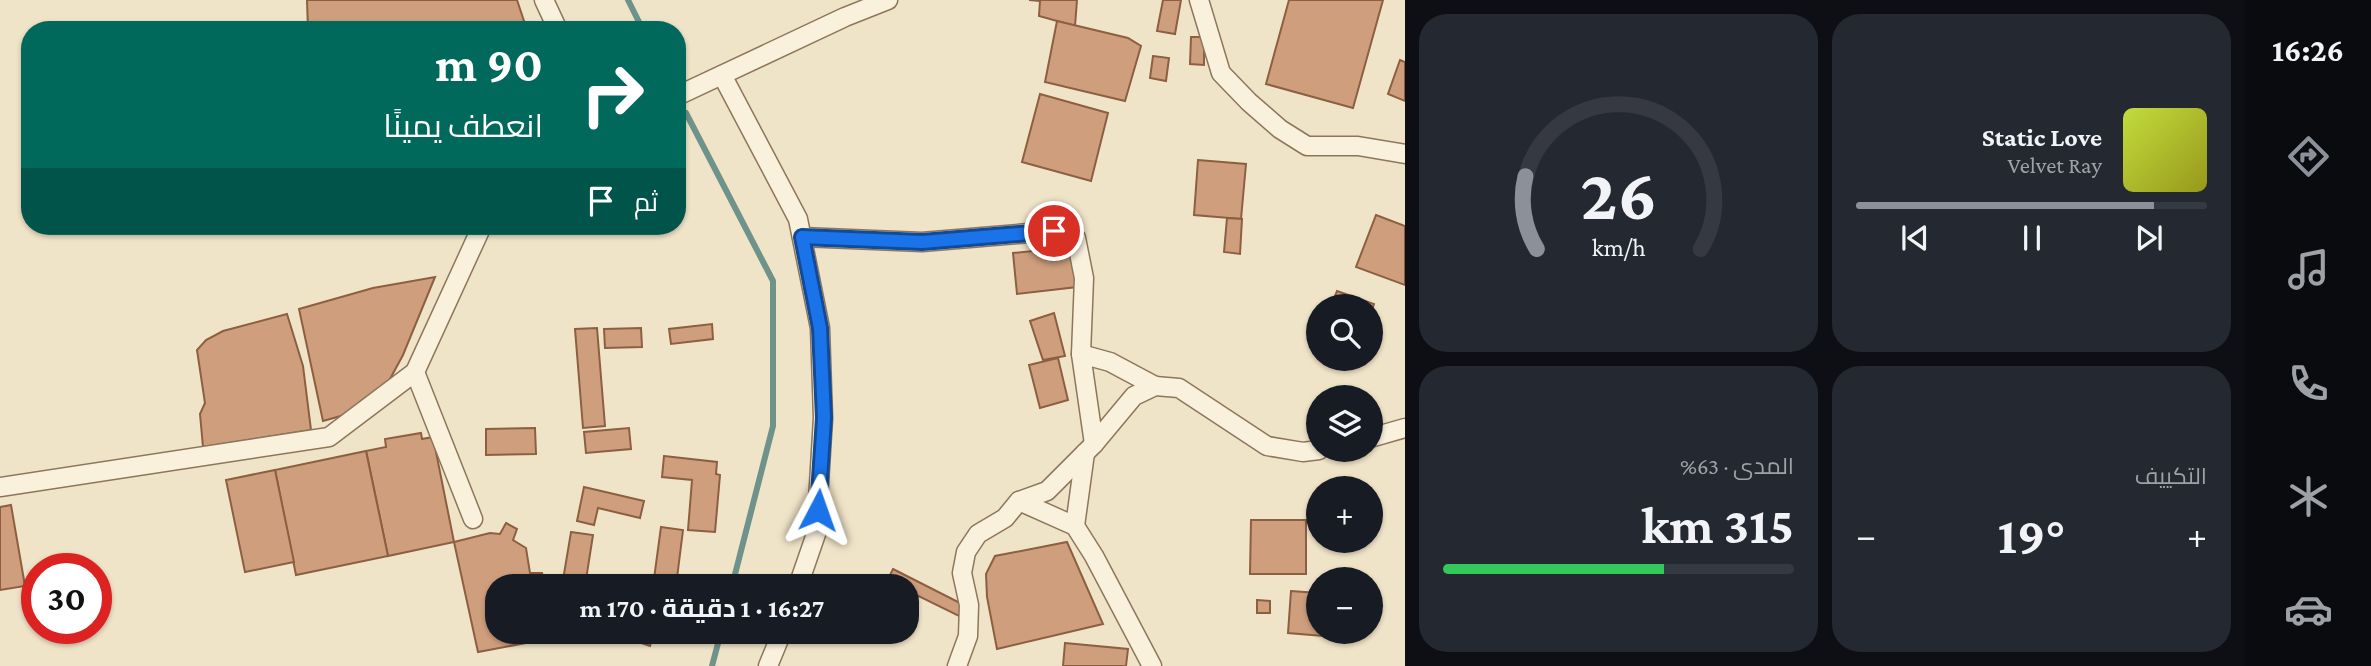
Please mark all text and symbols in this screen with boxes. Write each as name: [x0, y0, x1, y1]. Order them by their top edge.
text: 16:26: [2272, 32, 2344, 68]
text: 90 m: [436, 37, 543, 92]
icon: right: [567, 49, 658, 140]
text: انعطف يمينًا: [383, 108, 543, 144]
text: Static Love: [1982, 123, 2102, 152]
icon: directions: [2284, 132, 2333, 181]
text: Velvet Ray: [2008, 152, 2102, 178]
text: 26: [1580, 154, 1657, 235]
icon: arrive: [582, 182, 620, 220]
text: ثم: [634, 188, 658, 217]
pin: [1024, 201, 1084, 261]
icon: arrive: [1035, 212, 1073, 250]
icon: previous: [1896, 219, 1934, 257]
icon: pause: [2013, 219, 2051, 257]
icon: next: [2130, 219, 2168, 257]
text: km/h: [1592, 234, 1645, 261]
icon: music: [2284, 245, 2333, 294]
map controls: [1306, 294, 1383, 644]
button: search: [1306, 294, 1383, 371]
icon: phone: [2284, 359, 2333, 408]
button: layers: [1306, 385, 1383, 462]
text: المدى · 63%: [1680, 453, 1794, 479]
text: التكييف: [2135, 463, 2207, 489]
icon: climate: [2284, 472, 2333, 521]
position arrow: [781, 473, 855, 547]
button: +: [1306, 476, 1383, 553]
text: 315 km: [1641, 496, 1794, 554]
text: 19°: [1997, 506, 2066, 564]
text: −: [1856, 514, 1876, 556]
text: +: [2187, 514, 2207, 556]
speed limit sign: 30: [21, 553, 112, 644]
button: −: [1306, 567, 1383, 644]
icon: car: [2284, 585, 2333, 634]
text: 16:27 · 1 دقيقة · 170 m: [580, 594, 824, 623]

